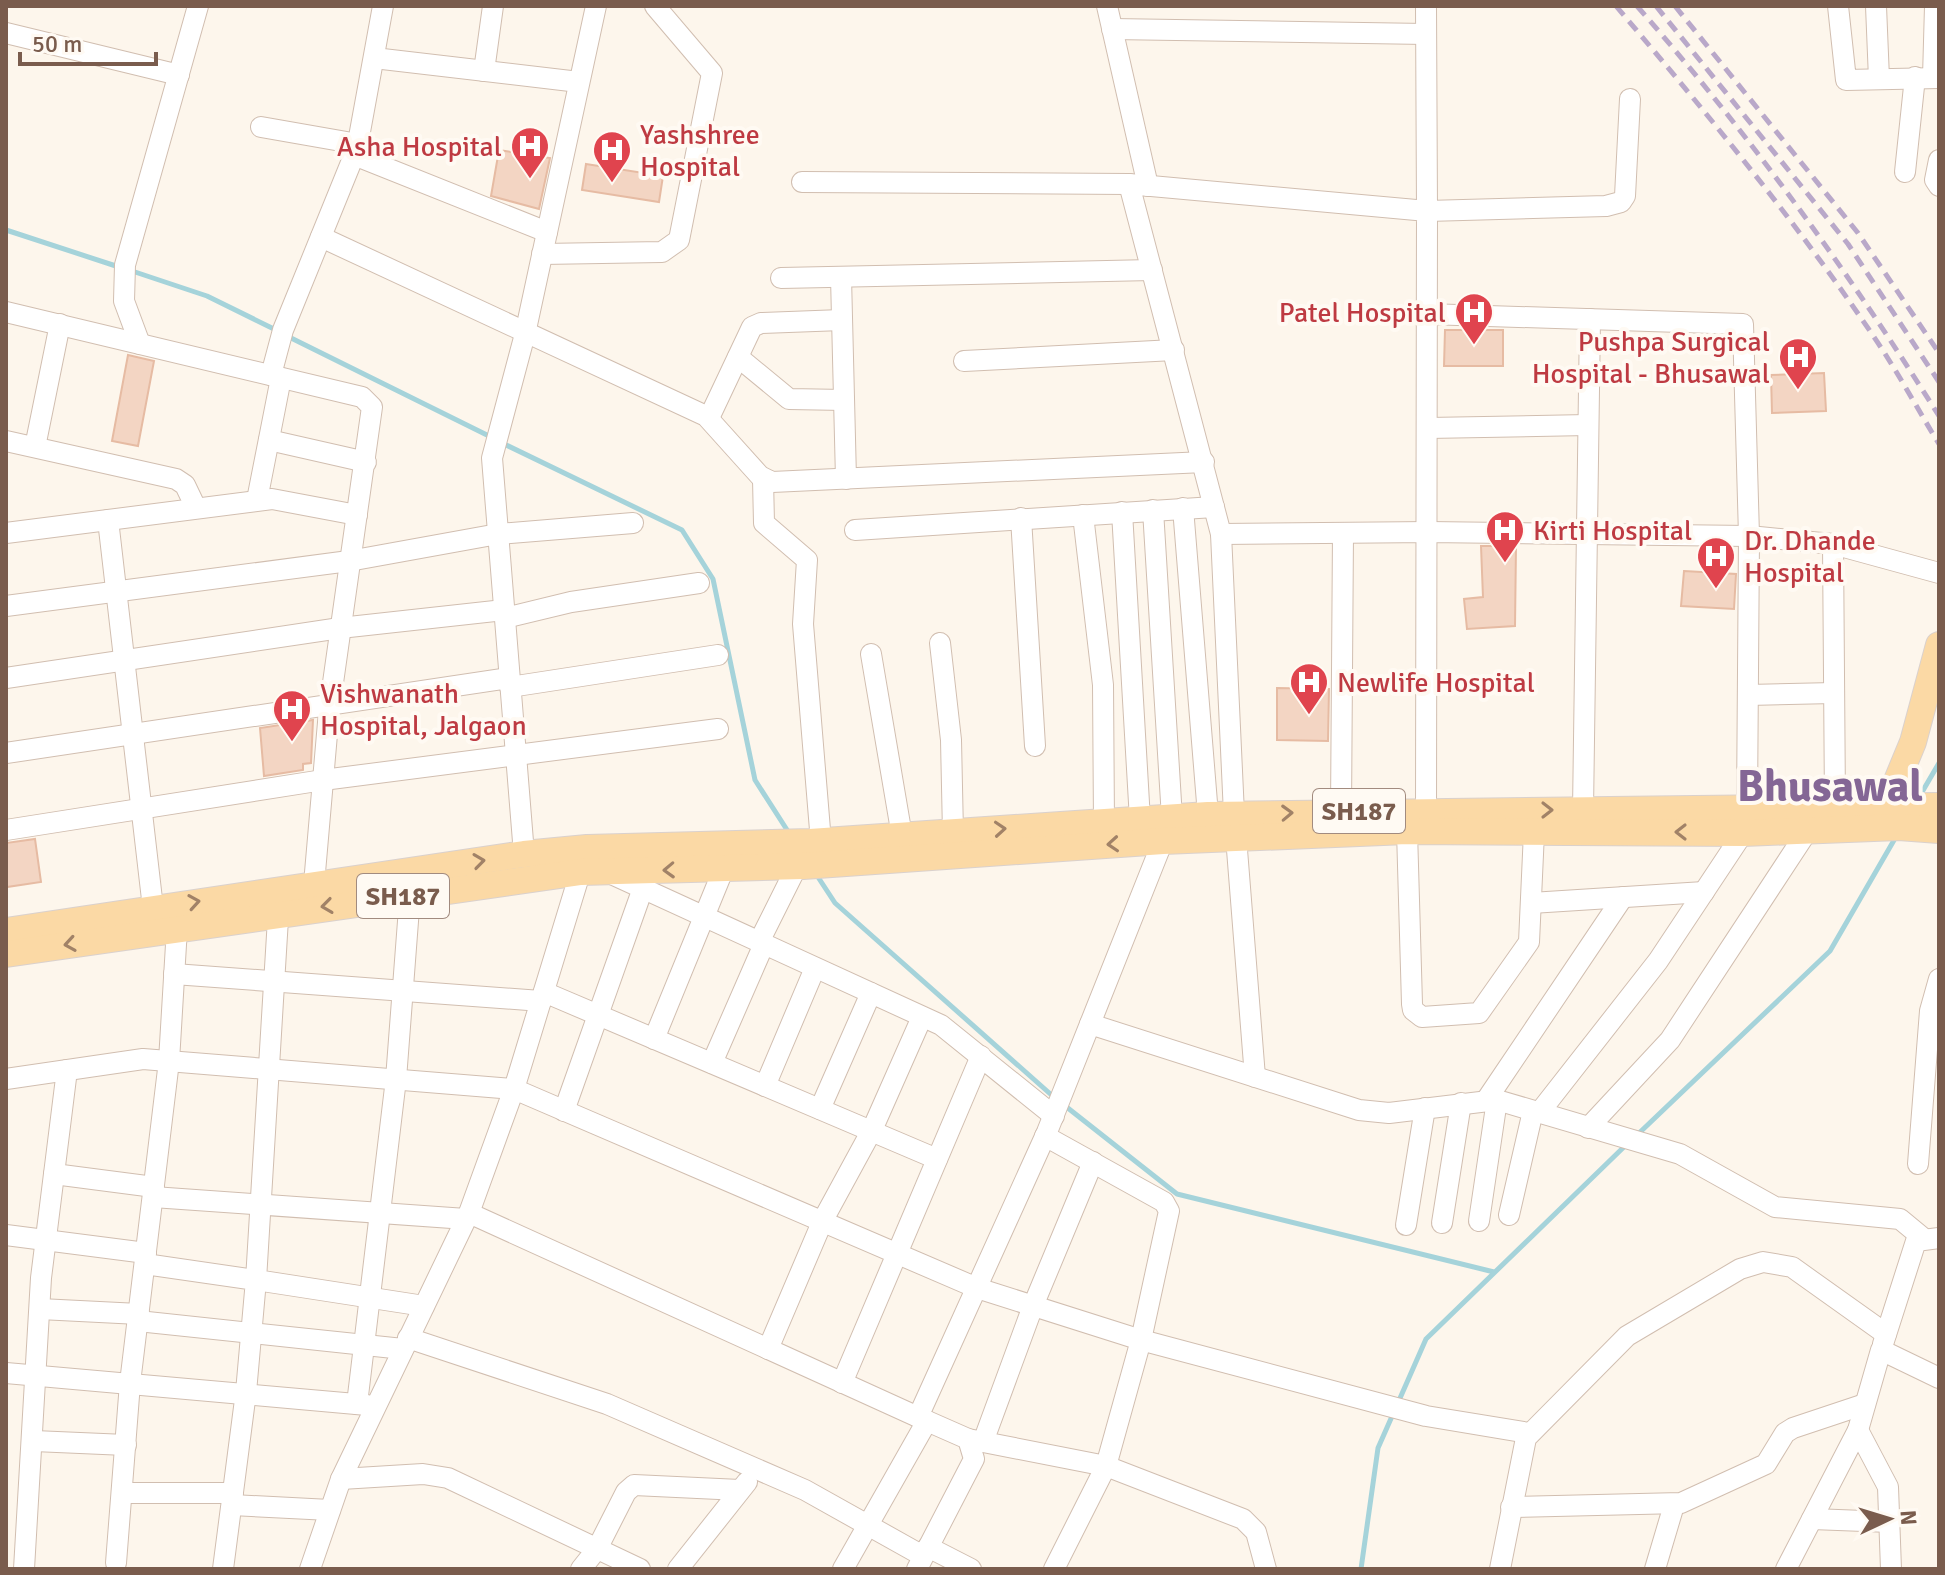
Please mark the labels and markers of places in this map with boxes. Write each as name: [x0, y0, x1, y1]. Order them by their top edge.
place label: Yashshree Hospital: [640, 118, 760, 184]
hospital icon: Asha Hospital: [509, 125, 551, 180]
hospital icon: Yashshree Hospital: [591, 129, 633, 184]
place label: Asha Hospital: [337, 130, 502, 164]
hospital icon: Patel Hospital: [1453, 291, 1495, 346]
place label: Patel Hospital: [1279, 296, 1446, 330]
place label: Pushpa Surgical Hospital - Bhusawal: [1532, 325, 1770, 391]
hospital icon: Pushpa Surgical Hospital - Bhusawal: [1777, 336, 1819, 391]
hospital icon: Kirti Hospital: [1484, 509, 1526, 564]
place label: Kirti Hospital: [1533, 514, 1692, 548]
place label: Dr. Dhande Hospital: [1744, 524, 1876, 590]
hospital icon: Dr. Dhande Hospital: [1695, 535, 1737, 590]
hospital icon: Newlife Hospital: [1288, 661, 1330, 716]
place label: Newlife Hospital: [1337, 666, 1535, 700]
place label: Vishwanath Hospital, Jalgaon: [320, 677, 527, 743]
hospital icon: Vishwanath Hospital, Jalgaon: [271, 688, 313, 743]

